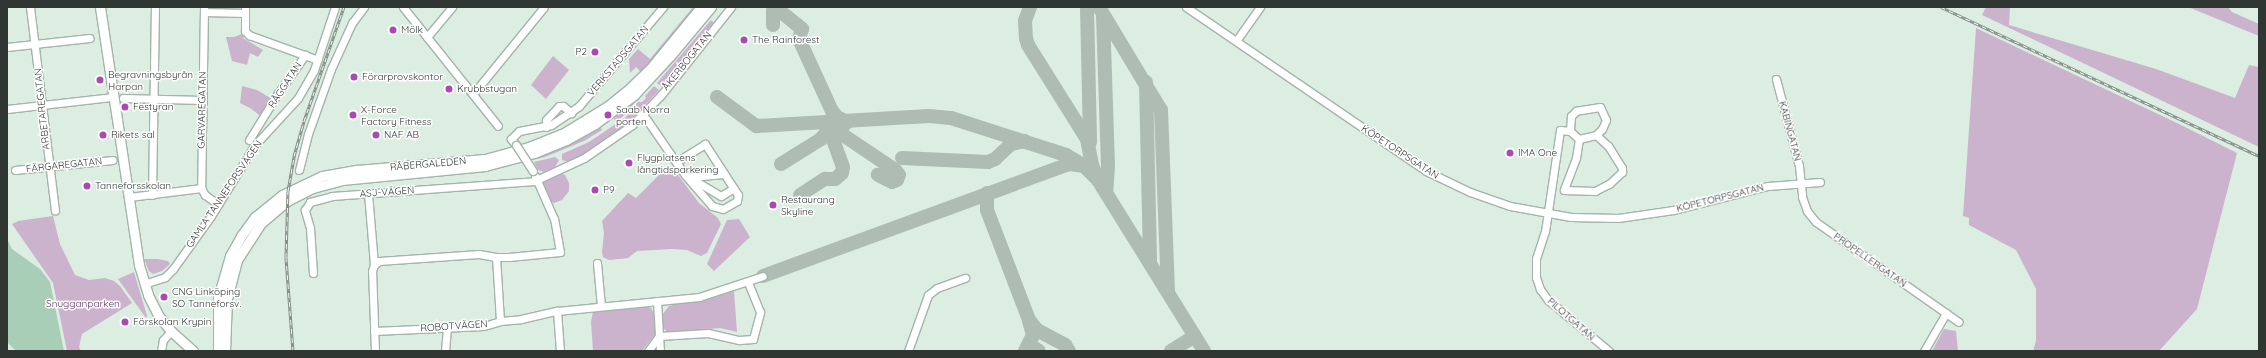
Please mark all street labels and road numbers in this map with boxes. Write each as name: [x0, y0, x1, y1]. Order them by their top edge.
street label: VERKSTADSGATAN: [585, 23, 651, 99]
street label: ÅKERBOGATAN: [660, 29, 714, 93]
street label: RÅGGATAN: [266, 60, 304, 110]
street label: ARBETAREGATAN: [32, 68, 52, 150]
street label: GARVAREGATAN: [195, 71, 209, 149]
street label: KABINGATAN: [1776, 100, 1804, 162]
street label: KÖPETORPSGATAN: [1359, 122, 1441, 182]
street label: GAMLA TANNEFORSVÄGEN: [184, 138, 264, 250]
street label: FÄRGAREGATAN: [25, 155, 103, 175]
street label: RÅBERGALEDEN: [389, 155, 467, 173]
street label: KÖPETORPSGATAN: [1675, 181, 1765, 215]
street label: ASJ-VÄGEN: [359, 184, 415, 200]
street label: PROPELLERGATAN: [1831, 230, 1909, 290]
street label: PILOTGATAN: [1545, 295, 1597, 343]
street label: ROBOTVÄGEN: [420, 318, 488, 334]

